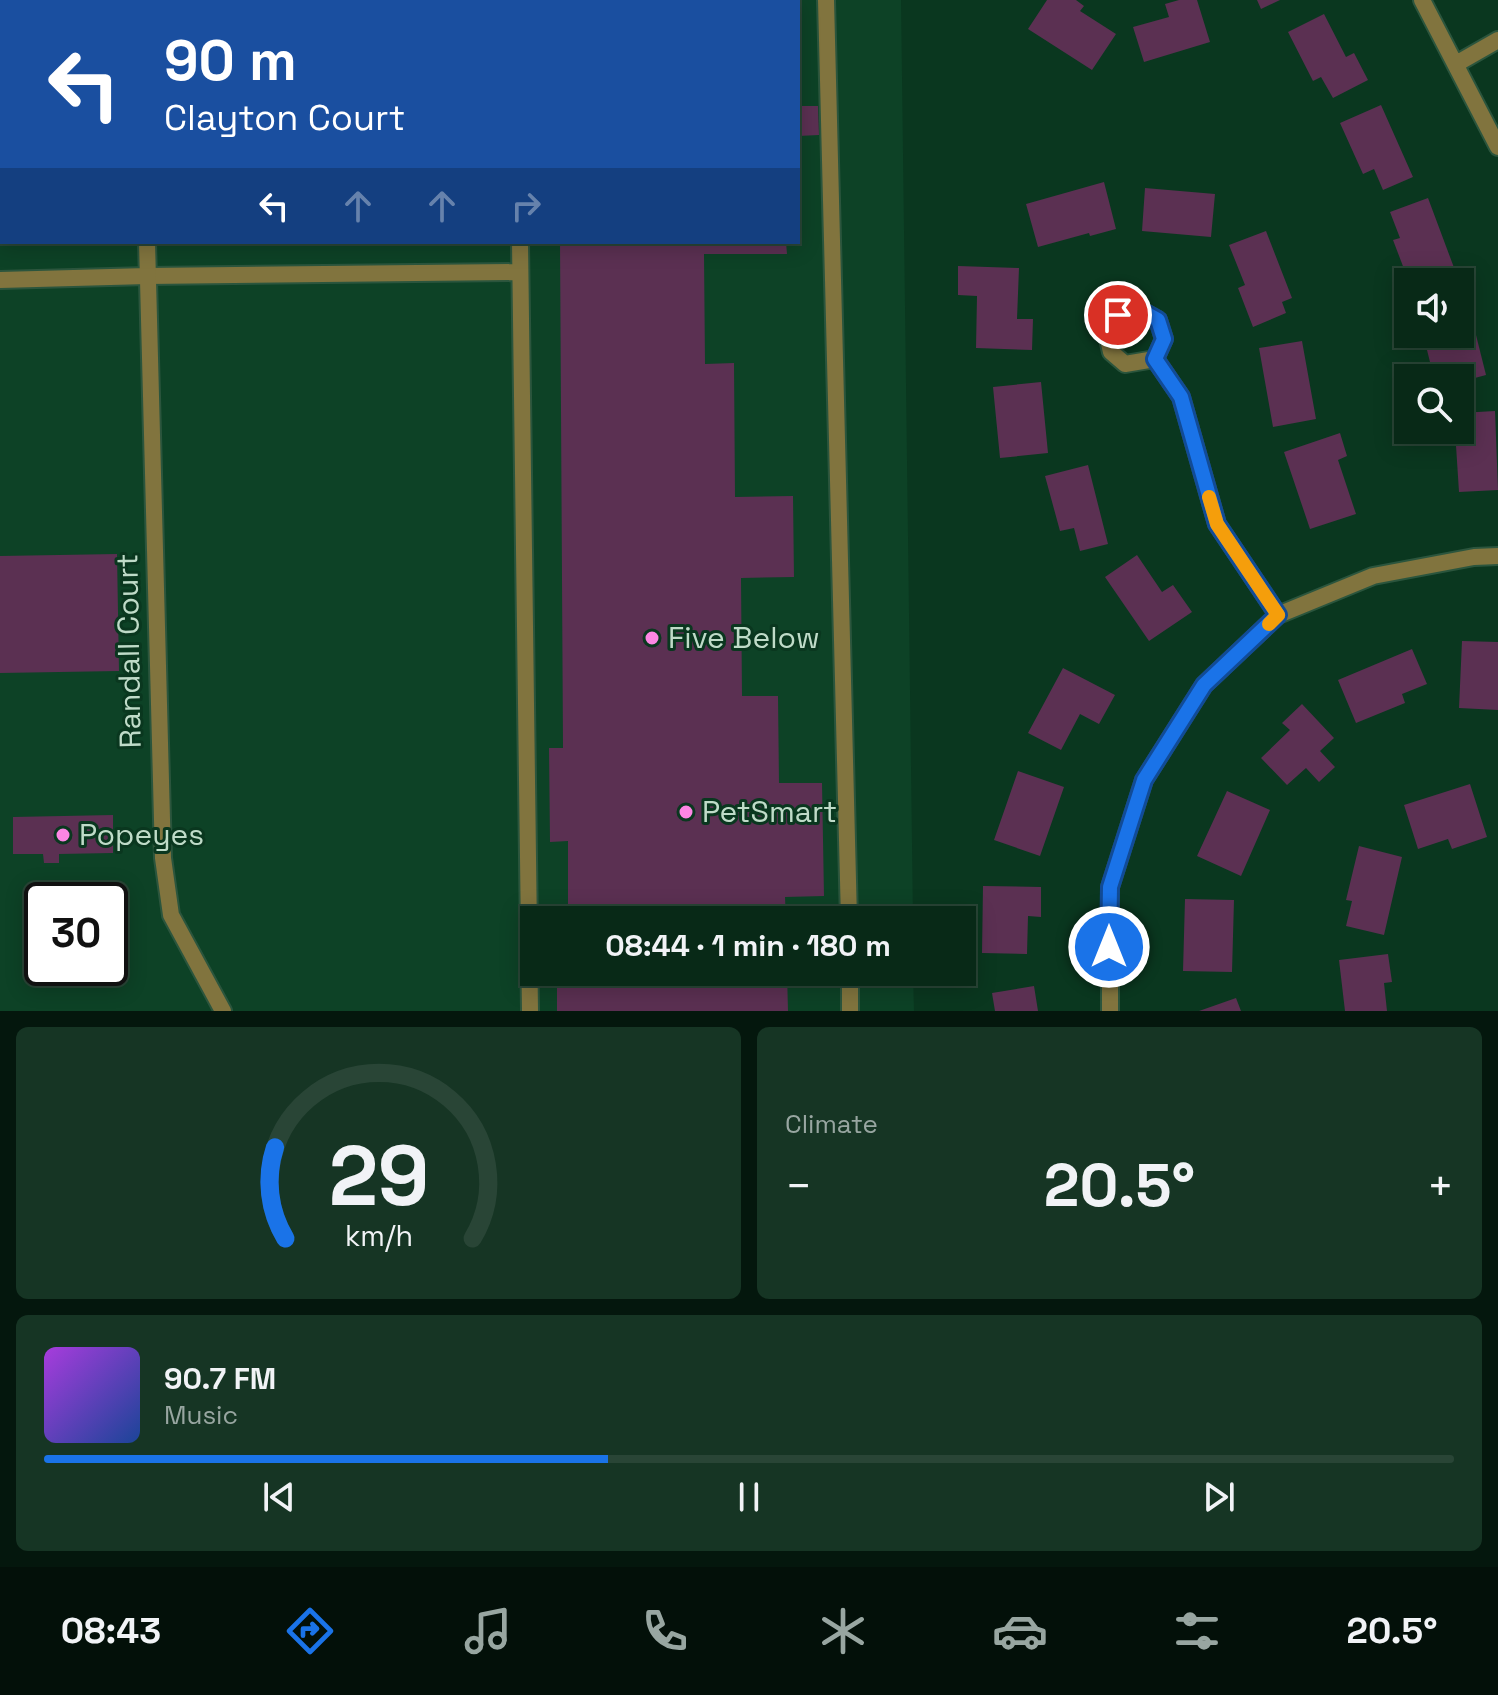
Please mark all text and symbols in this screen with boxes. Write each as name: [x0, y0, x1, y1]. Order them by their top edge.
text: 90 m: [164, 25, 297, 96]
icon: left: [32, 32, 136, 136]
text: Clayton Court: [164, 95, 405, 141]
icon: left: [252, 184, 296, 228]
icon: ahead: [336, 184, 380, 228]
icon: ahead: [420, 184, 464, 228]
icon: right: [504, 184, 548, 228]
map controls: [1394, 268, 1474, 444]
button: sound: [1394, 268, 1474, 348]
pin: [1084, 281, 1152, 349]
icon: arrive: [1096, 293, 1140, 337]
button: search: [1394, 364, 1474, 444]
street label: Randall Court: [107, 553, 150, 749]
place label: Five Below: [668, 618, 820, 657]
marker: Five Below: [643, 629, 661, 647]
place label: PetSmart: [702, 792, 837, 831]
marker: PetSmart: [677, 803, 695, 821]
place label: Popeyes: [79, 815, 204, 854]
marker: Popeyes: [54, 826, 72, 844]
speed limit sign: 30: [24, 882, 128, 986]
position arrow: [1067, 905, 1151, 989]
text: 08:44 · 1 min · 180 m: [605, 926, 891, 965]
text: Climate: [785, 1107, 878, 1141]
text: 29: [328, 1123, 429, 1229]
text: 20.5°: [1044, 1147, 1195, 1224]
text: −: [785, 1158, 812, 1214]
text: +: [1427, 1158, 1454, 1214]
text: km/h: [344, 1218, 413, 1254]
text: 90.7 FM: [164, 1359, 276, 1398]
text: Music: [164, 1398, 238, 1432]
icon: previous: [257, 1475, 301, 1519]
icon: pause: [727, 1475, 771, 1519]
icon: next: [1197, 1475, 1241, 1519]
icon: directions: [282, 1603, 338, 1659]
icon: music: [460, 1603, 516, 1659]
icon: phone: [637, 1603, 693, 1659]
icon: climate: [815, 1603, 871, 1659]
icon: car: [992, 1603, 1048, 1659]
icon: filters: [1169, 1603, 1225, 1659]
text: 08:43: [61, 1608, 161, 1654]
text: 20.5°: [1347, 1608, 1437, 1654]

